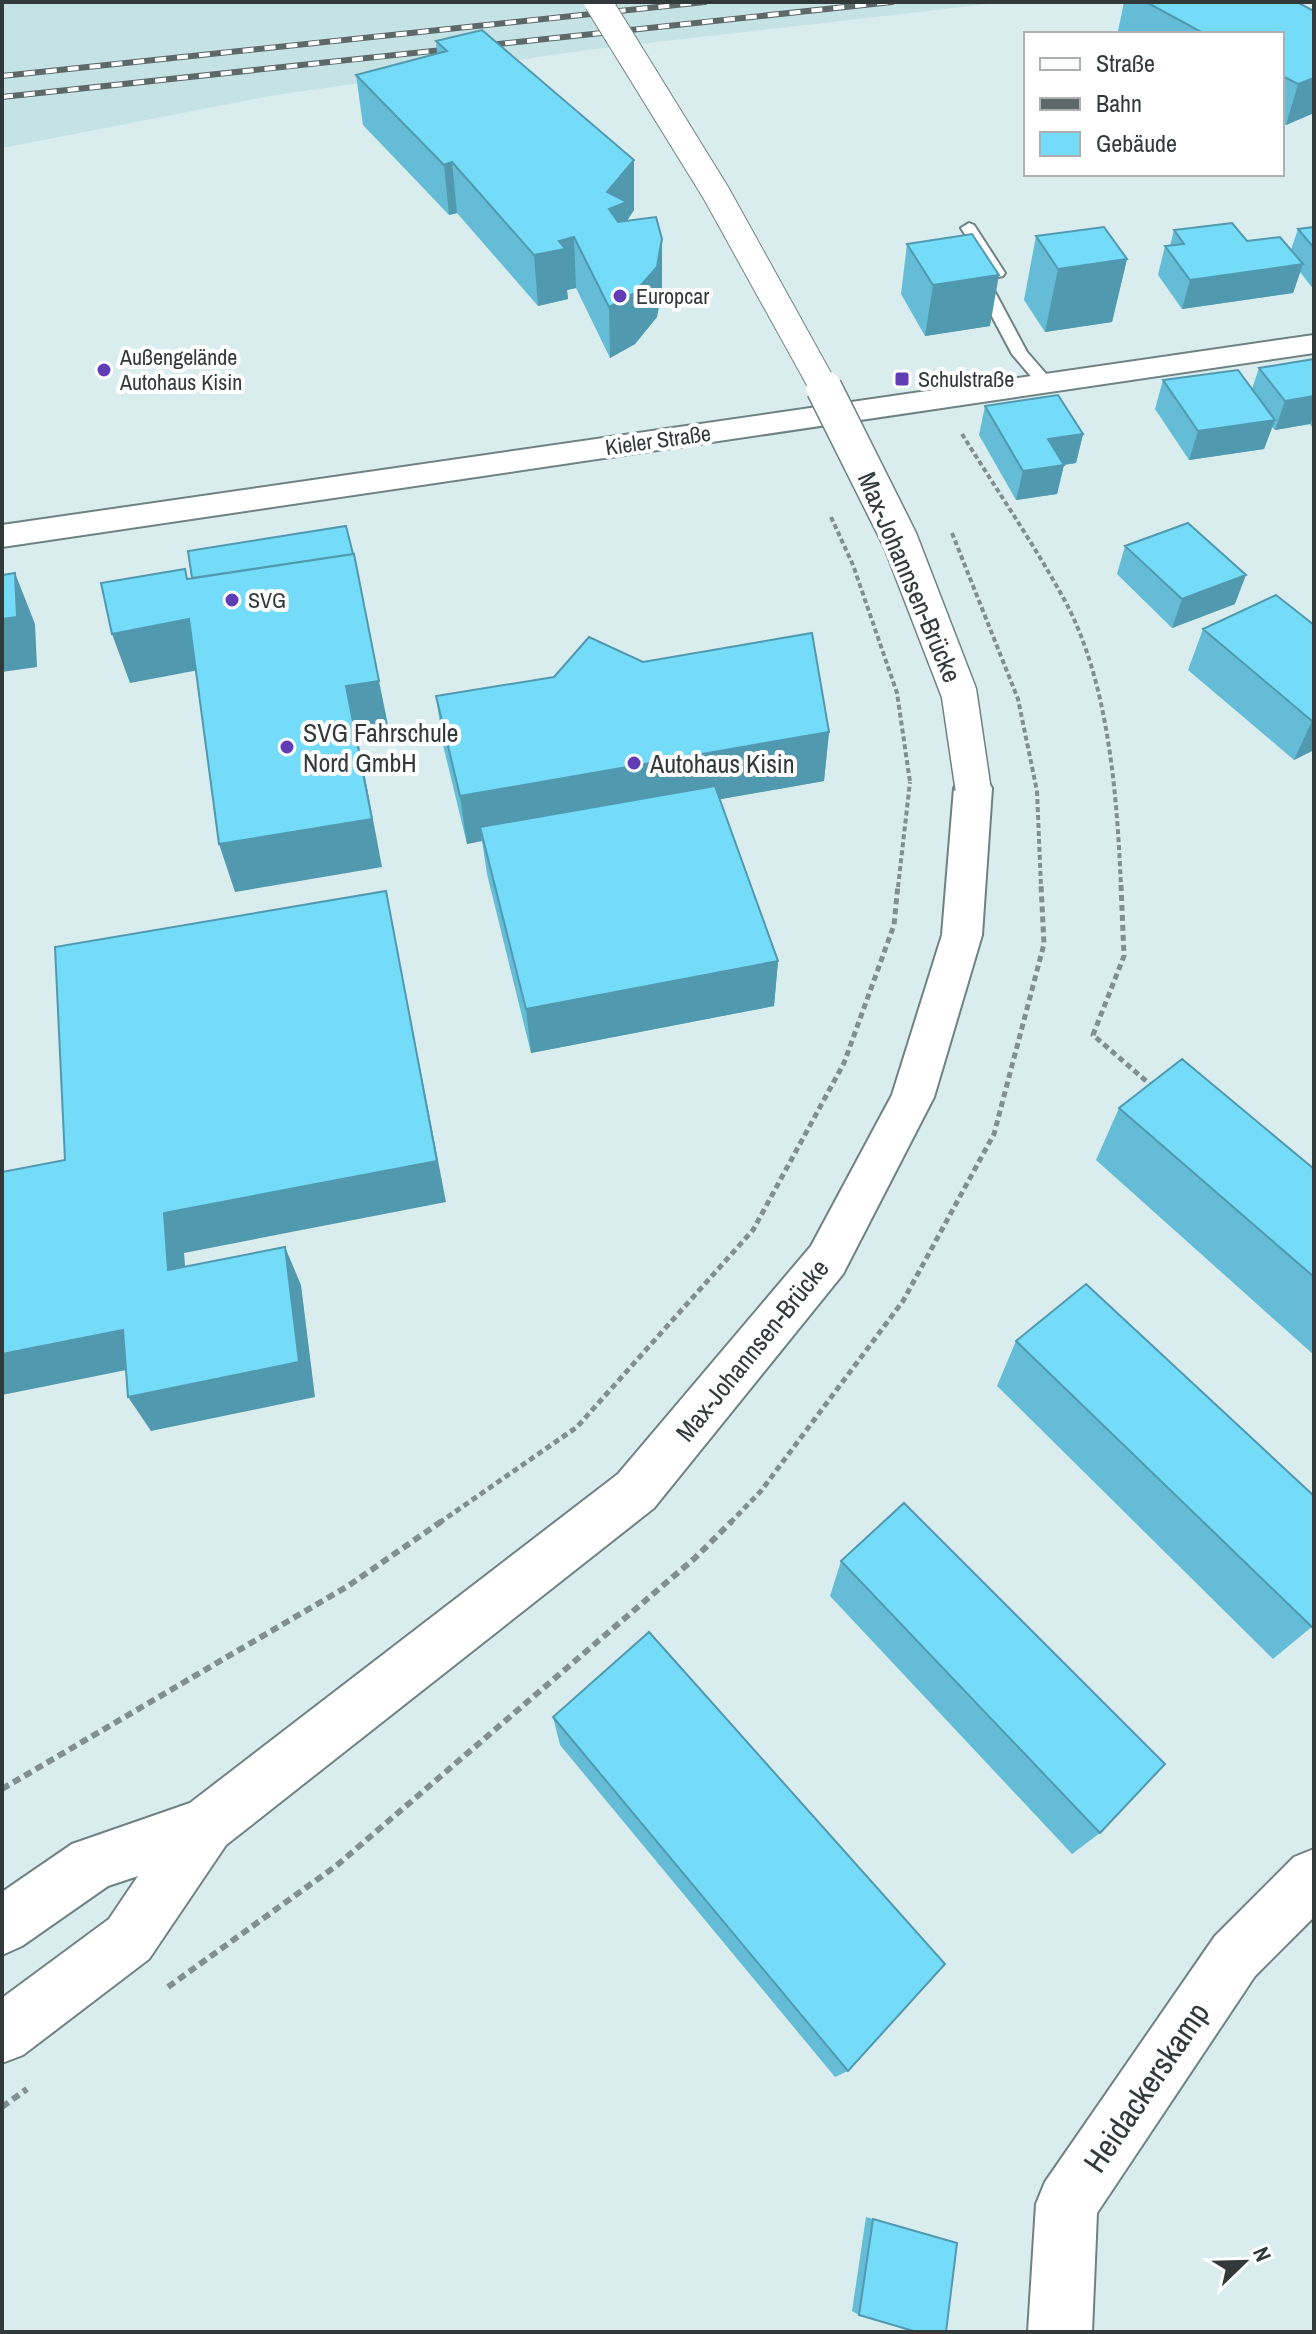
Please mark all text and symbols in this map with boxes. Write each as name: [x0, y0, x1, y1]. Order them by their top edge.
legend: [1024, 32, 1284, 176]
text: Straße: [1096, 47, 1155, 79]
text: Bahn: [1096, 87, 1142, 119]
text: Gebäude: [1096, 127, 1177, 159]
place label: Europcar: [636, 281, 709, 311]
marker: Europcar: [611, 287, 629, 305]
place label: Außengelände Autohaus Kisin: [119, 342, 242, 397]
marker: Außengelände Autohaus Kisin: [95, 361, 113, 379]
place label: Schulstraße: [918, 364, 1014, 394]
marker: Schulstraße: [893, 370, 911, 388]
street label: Kieler Straße: [603, 418, 713, 462]
street label: Max-Johannsen-Brücke: [850, 467, 970, 687]
place label: SVG: [248, 585, 286, 615]
marker: SVG: [223, 591, 241, 609]
place label: SVG Fahrschule Nord GmbH: [303, 715, 458, 780]
marker: SVG Fahrschule Nord GmbH: [278, 738, 296, 756]
place label: Autohaus Kisin: [649, 746, 795, 781]
marker: Autohaus Kisin: [625, 754, 643, 772]
street label: Max-Johannsen-Brücke: [668, 1252, 836, 1448]
street label: Heidackerskamp: [1073, 1993, 1219, 2181]
north arrow: [1204, 2222, 1284, 2302]
text: N: [1246, 2242, 1279, 2266]

